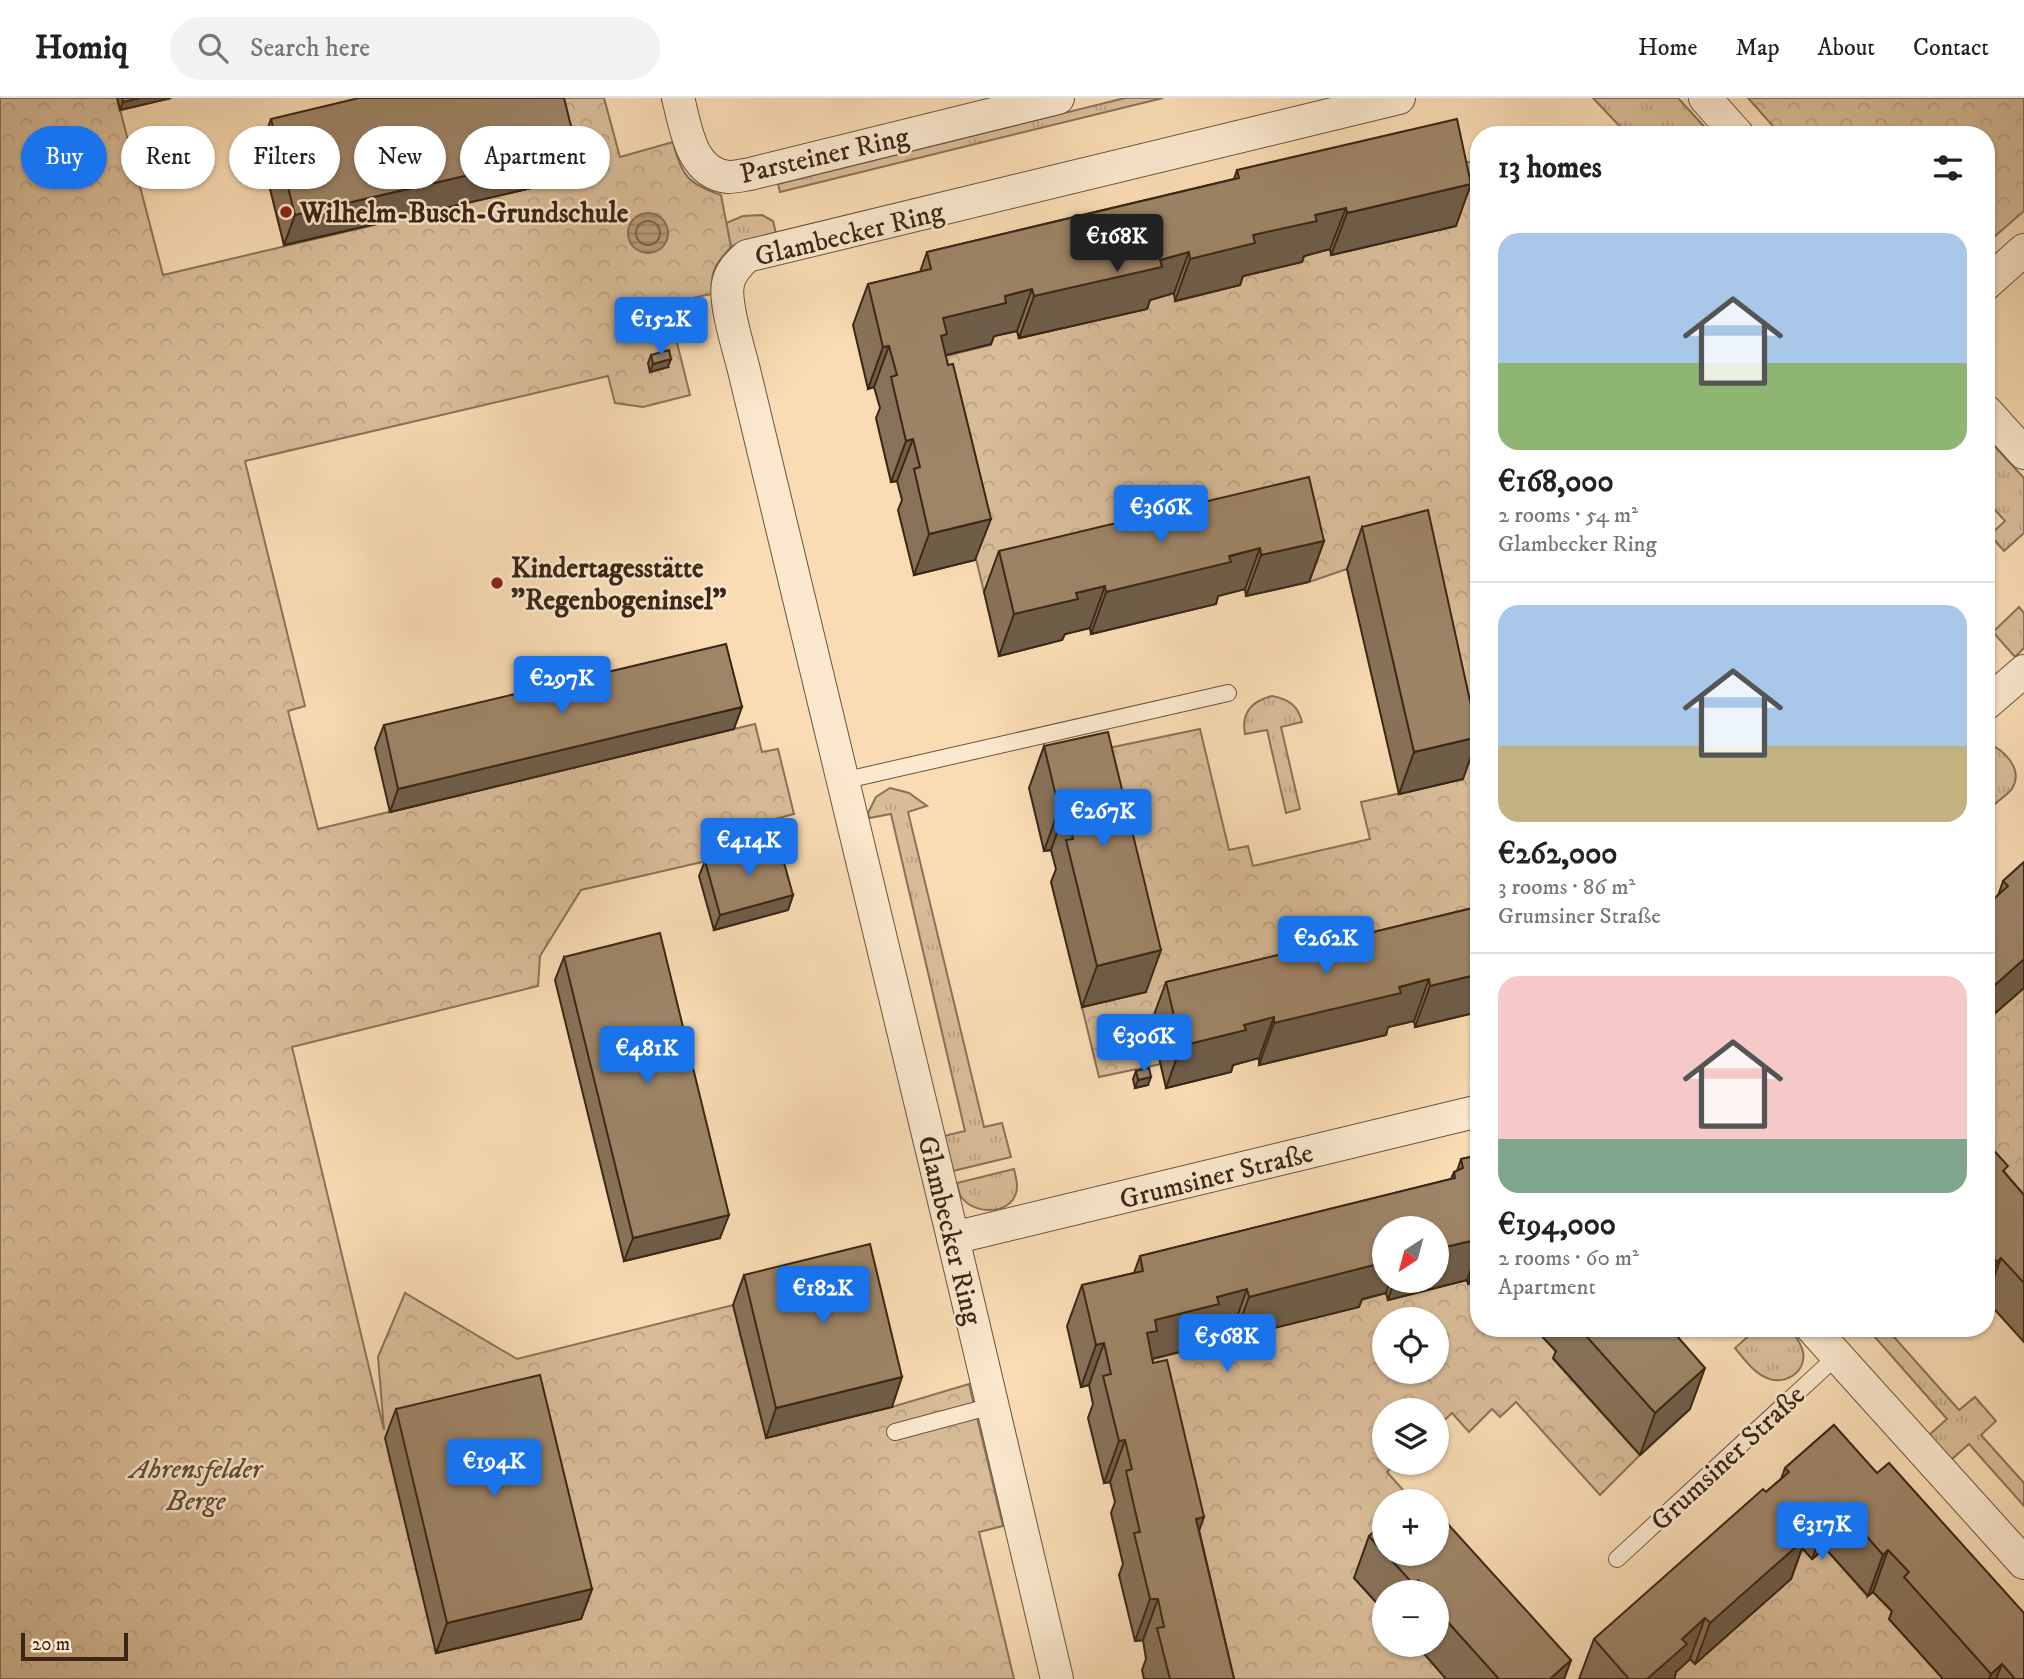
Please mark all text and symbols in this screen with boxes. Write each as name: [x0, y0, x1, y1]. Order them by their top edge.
search box: [170, 17, 660, 80]
text: Homiq: [35, 28, 128, 69]
icon: search: [194, 29, 232, 67]
text: Search here: [250, 32, 370, 65]
text: Home: [1638, 33, 1697, 63]
text: Map: [1735, 33, 1780, 63]
text: About: [1818, 33, 1875, 63]
text: Contact: [1913, 33, 1989, 63]
street label: Parsteiner Ring: [736, 119, 913, 192]
chip: Buy: [21, 126, 107, 189]
chip: Rent: [121, 126, 215, 189]
chip: Filters: [229, 126, 340, 189]
chip: New: [354, 126, 446, 189]
chip: Apartment: [460, 126, 610, 189]
icon: filters: [1929, 149, 1967, 187]
text: 13 homes: [1498, 150, 1602, 187]
street label: Glambecker Ring: [751, 194, 948, 275]
place label: Wilhelm-Busch-Grundschule: [299, 196, 629, 231]
marker: Wilhelm-Busch-Grundschule: [278, 204, 294, 220]
pin: €168K: [1068, 214, 1166, 274]
text: €168K: [1086, 222, 1148, 251]
icon: home: [1670, 278, 1796, 404]
pin: €152K: [612, 298, 710, 357]
text: €152K: [631, 305, 691, 334]
text: €168,000: [1498, 464, 1614, 501]
pin: €366K: [1112, 486, 1210, 545]
text: €366K: [1130, 493, 1192, 522]
text: 2 rooms · 54 m²: [1498, 501, 1638, 530]
text: Glambecker Ring: [1498, 530, 1657, 559]
place label: Kindertagesstätte "Regenbogeninsel": [511, 551, 727, 618]
marker: Kindertagesstätte "Regenbogeninsel": [489, 575, 505, 591]
icon: home: [1670, 650, 1796, 776]
pin: €297K: [513, 656, 611, 716]
text: €297K: [530, 664, 594, 693]
pin: €267K: [1054, 790, 1152, 849]
text: €267K: [1070, 797, 1136, 826]
pin: €414K: [700, 818, 798, 878]
text: €414K: [717, 826, 781, 855]
text: €262,000: [1498, 836, 1618, 873]
text: 3 rooms · 86 m²: [1498, 873, 1635, 902]
text: Grumsiner Straße: [1498, 902, 1661, 931]
pin: €262K: [1277, 916, 1375, 976]
text: €262K: [1294, 924, 1358, 953]
pin: €306K: [1095, 1014, 1193, 1074]
icon: home: [1670, 1021, 1796, 1147]
text: €306K: [1113, 1022, 1175, 1051]
pin: €481K: [598, 1026, 696, 1086]
text: €481K: [616, 1034, 678, 1063]
street label: Glambecker Ring: [909, 1132, 990, 1329]
street label: Grumsiner Straße: [1116, 1136, 1317, 1217]
text: €194,000: [1498, 1207, 1616, 1244]
north arrow: [1372, 1216, 1449, 1293]
map controls: [1372, 1216, 1449, 1657]
text: 2 rooms · 60 m²: [1498, 1244, 1639, 1273]
pin: €182K: [774, 1266, 872, 1326]
text: Apartment: [1498, 1273, 1596, 1302]
text: €182K: [793, 1274, 853, 1303]
button: locate: [1372, 1307, 1449, 1384]
pin: €568K: [1178, 1314, 1276, 1374]
text: €568K: [1195, 1322, 1259, 1351]
street label: Grumsiner Straße: [1644, 1378, 1812, 1538]
button: layers: [1372, 1398, 1449, 1475]
pin: €194K: [445, 1440, 543, 1499]
text: €194K: [463, 1447, 525, 1476]
park label: Ahrensfelder Berge: [127, 1452, 264, 1519]
button: +: [1372, 1489, 1449, 1566]
pin: €317K: [1773, 1502, 1871, 1562]
text: €317K: [1793, 1510, 1851, 1539]
button: −: [1372, 1580, 1449, 1657]
scale bar: [21, 1630, 128, 1662]
text: 20 m: [32, 1633, 70, 1656]

